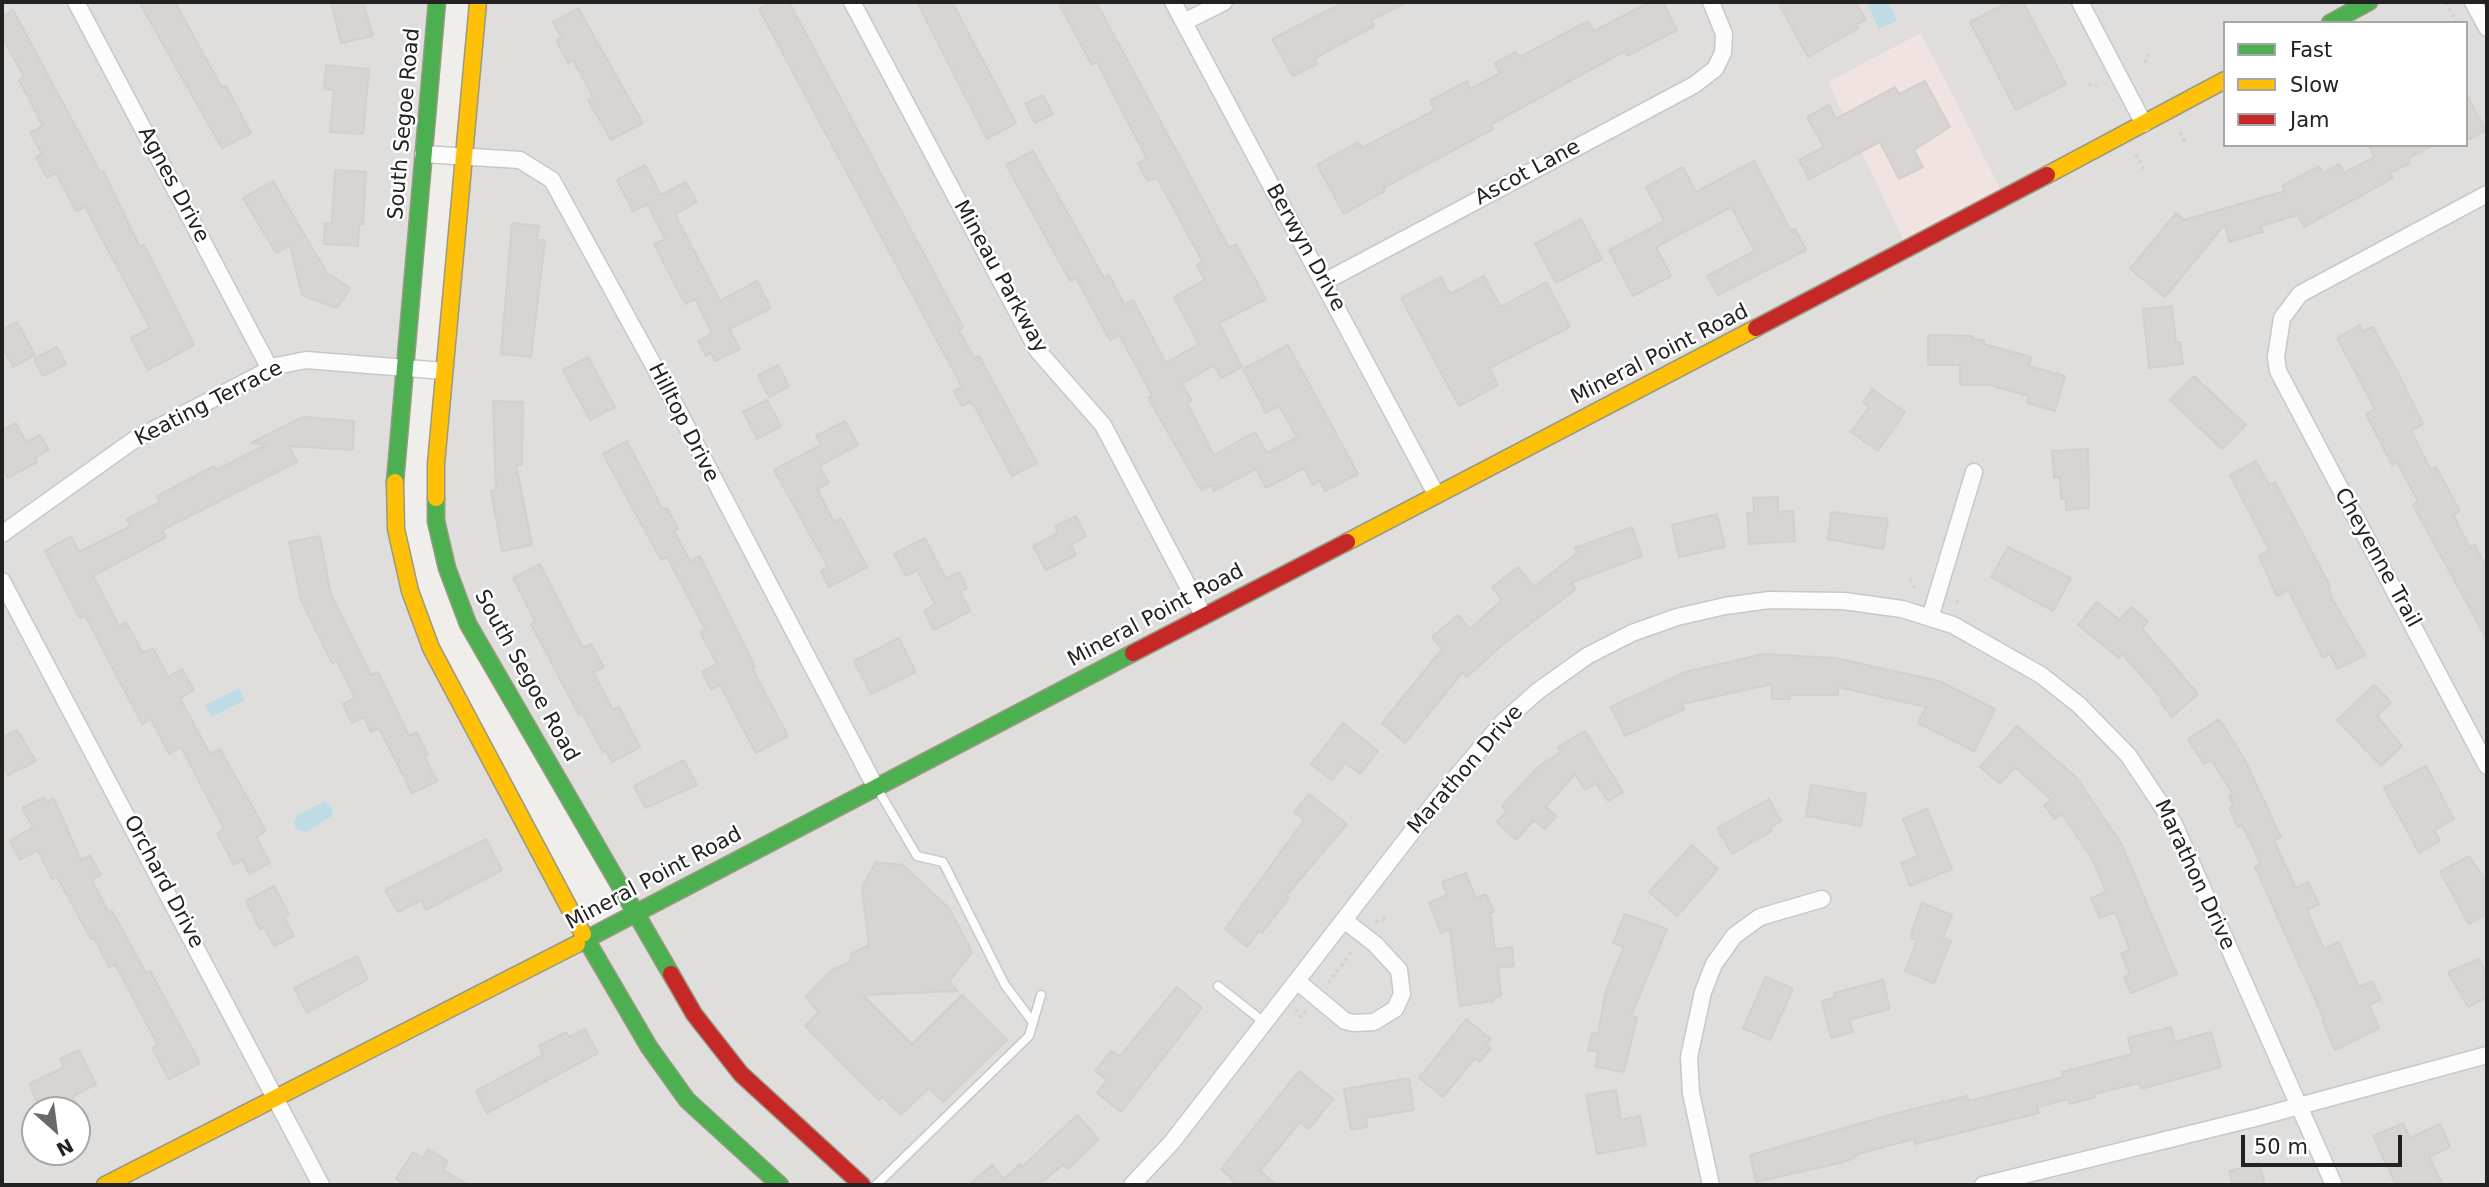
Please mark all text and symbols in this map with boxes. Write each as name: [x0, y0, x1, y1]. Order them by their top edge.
legend: [2223, 21, 2468, 147]
street label: South Segoe Road: [384, 27, 426, 221]
text: Fast: [2290, 38, 2332, 62]
text: Slow: [2290, 73, 2339, 97]
text: Jam: [2290, 108, 2330, 132]
street label: Agnes Drive: [132, 123, 214, 247]
street label: Ascot Lane: [1471, 135, 1585, 211]
street label: Berwyn Drive: [1260, 180, 1350, 316]
street label: Mineau Parkway: [948, 196, 1052, 358]
street label: Mineral Point Road: [1567, 299, 1753, 411]
street label: Keating Terrace: [131, 356, 287, 452]
street label: Hilltop Drive: [642, 359, 724, 487]
street label: Cheyenne Trail: [2328, 484, 2426, 632]
street label: Mineral Point Road: [1064, 559, 1248, 673]
street label: South Segoe Road: [468, 586, 584, 766]
street label: Marathon Drive: [1403, 700, 1529, 840]
street label: Marathon Drive: [2148, 796, 2240, 954]
street label: Orchard Drive: [117, 811, 209, 953]
street label: Mineral Point Road: [562, 822, 746, 936]
north arrow: [21, 1096, 91, 1166]
scale bar: [2244, 1120, 2405, 1164]
text: N: [53, 1134, 77, 1161]
text: 50 m: [2254, 1135, 2308, 1159]

